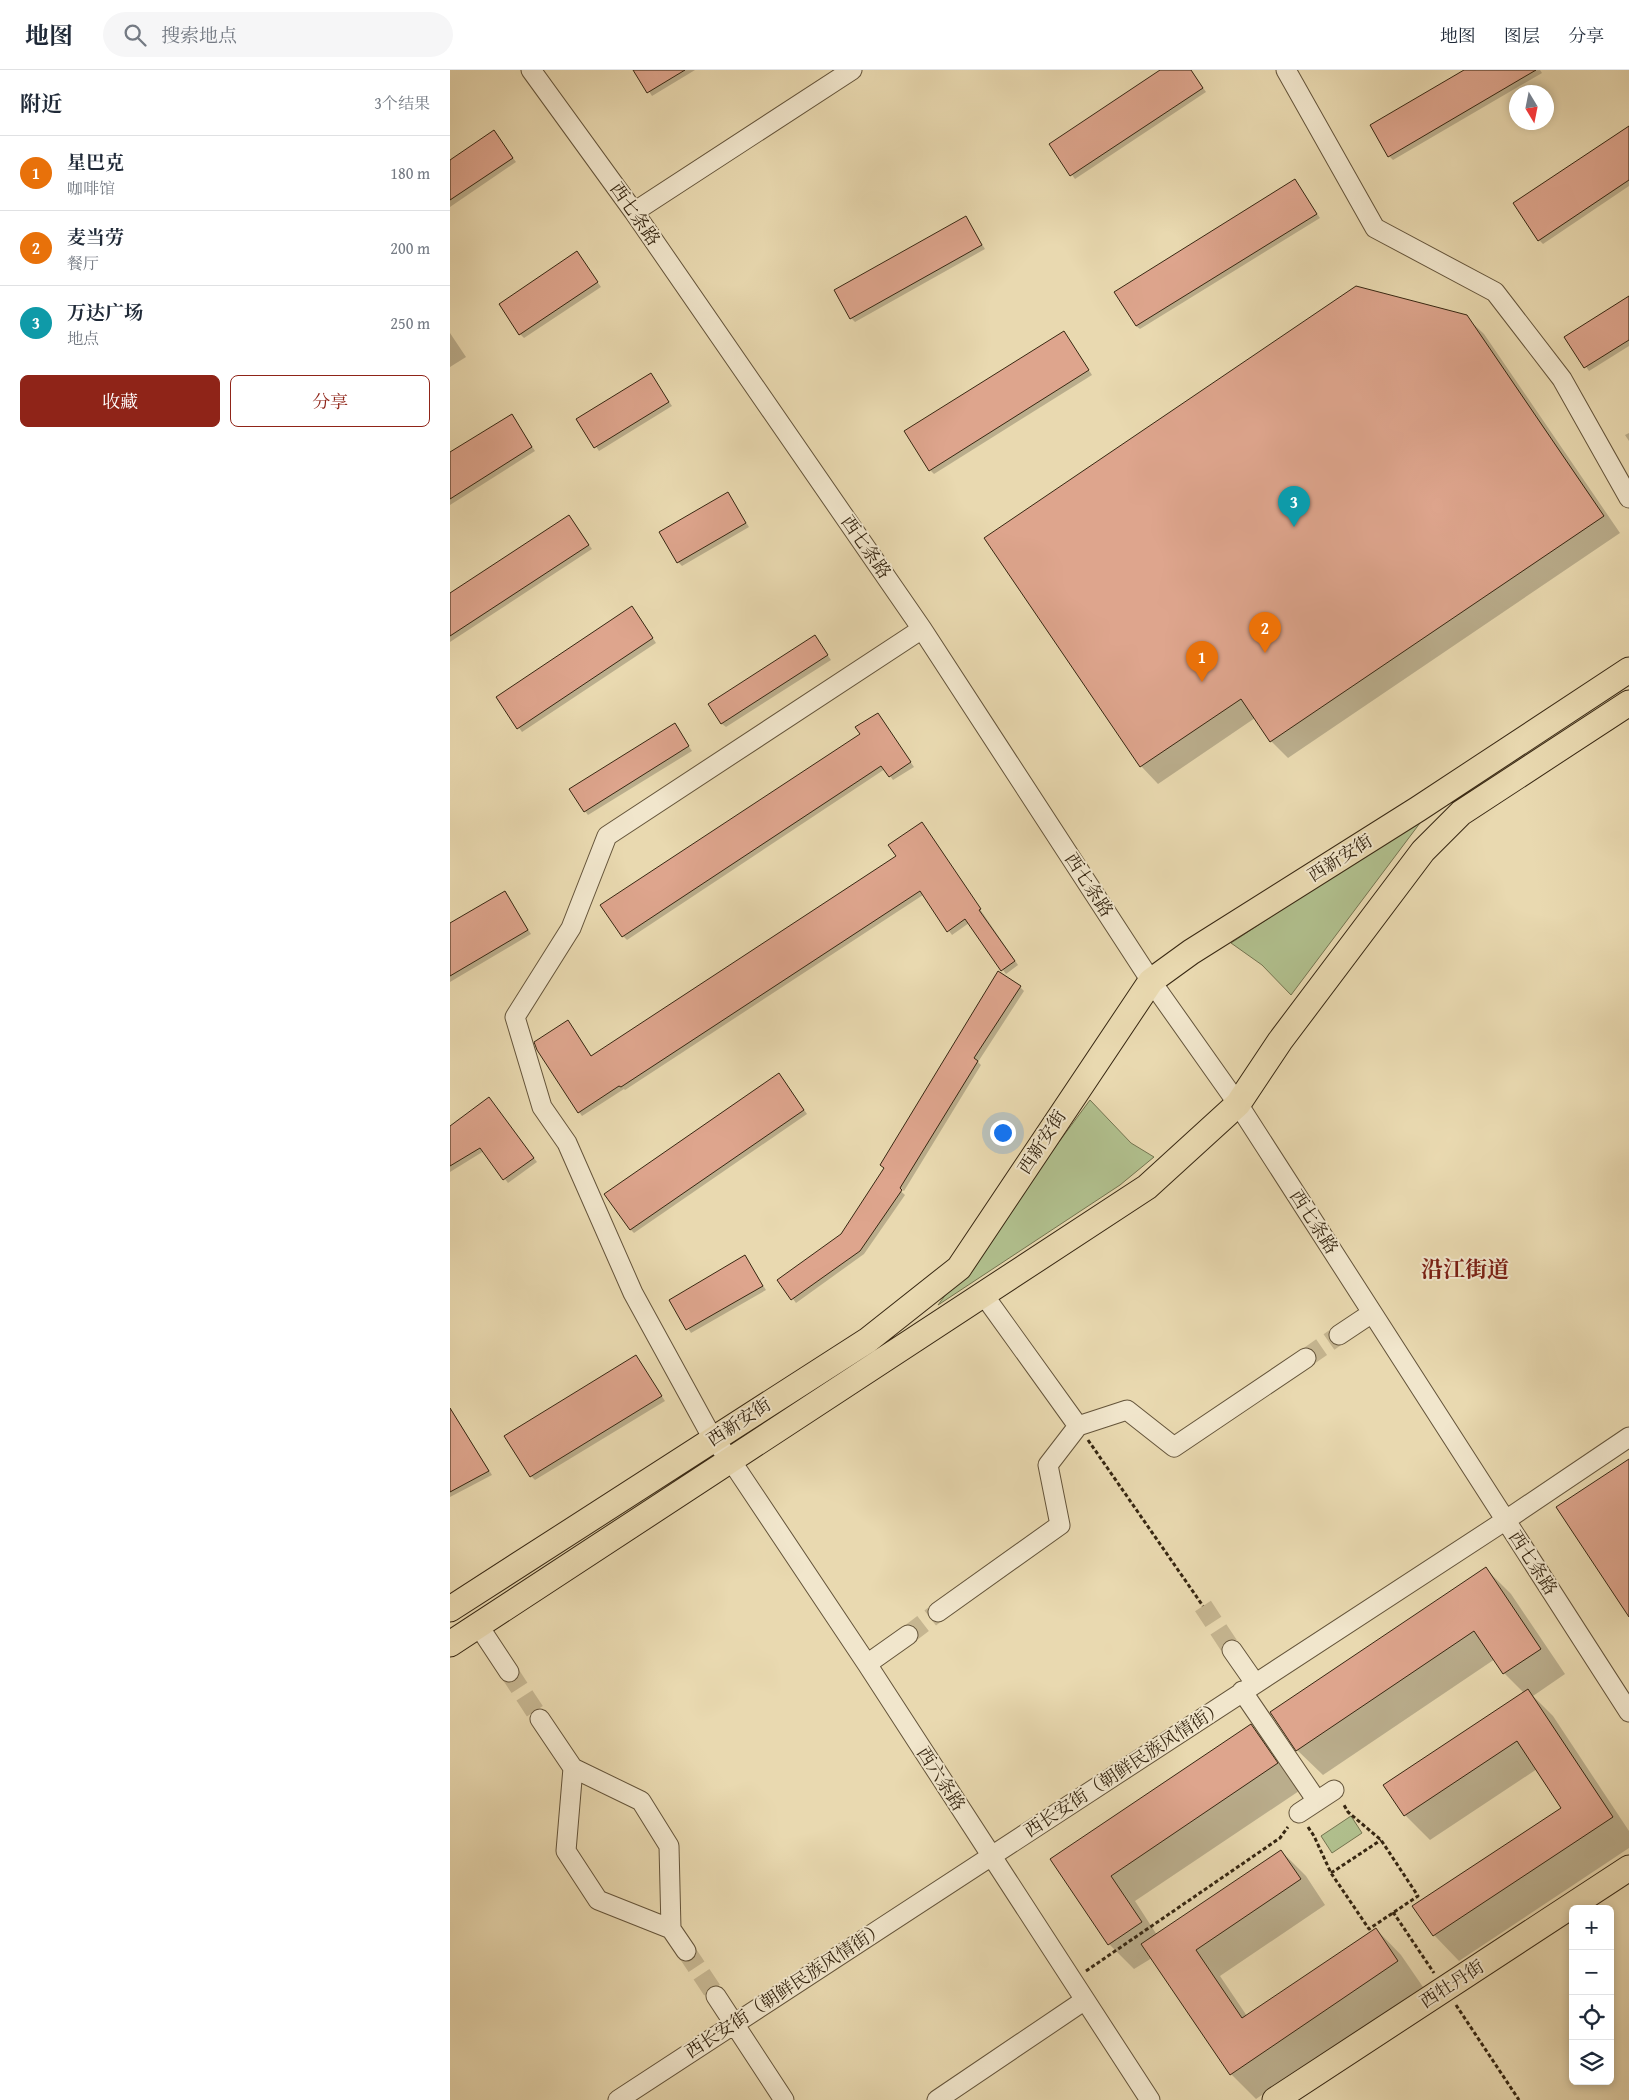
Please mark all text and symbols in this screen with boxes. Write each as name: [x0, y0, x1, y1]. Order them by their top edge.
search box: [103, 12, 453, 57]
text: 地图: [25, 18, 73, 53]
icon: search: [121, 21, 149, 49]
text: 搜索地点: [161, 21, 237, 49]
text: 地图: [1440, 22, 1476, 49]
text: 图层: [1504, 22, 1540, 49]
text: 分享: [1568, 22, 1604, 49]
north arrow: [1509, 85, 1554, 130]
text: 附近: [20, 88, 62, 119]
text: 3个结果: [374, 91, 430, 115]
text: 星巴克: [67, 148, 124, 176]
text: 1: [32, 161, 40, 185]
text: 180 m: [390, 161, 430, 185]
text: 咖啡馆: [67, 176, 115, 200]
street label: 西七条路: [604, 176, 667, 251]
text: 麦当劳: [67, 223, 124, 251]
text: 2: [32, 236, 40, 260]
text: 200 m: [390, 236, 430, 260]
text: 餐厅: [67, 251, 99, 275]
text: 万达广场: [67, 298, 143, 326]
text: 3: [32, 311, 40, 335]
text: 250 m: [390, 311, 430, 335]
text: 地点: [67, 326, 99, 350]
button: 收藏: [20, 375, 220, 427]
button: 分享: [230, 375, 430, 427]
pin: 3: [1278, 486, 1310, 527]
street label: 西七条路: [835, 509, 898, 584]
pin: 2: [1249, 612, 1281, 653]
pin: 1: [1186, 641, 1218, 682]
street label: 西新安街: [1302, 827, 1377, 888]
street label: 西七条路: [1058, 847, 1120, 922]
street label: 西新安街: [1011, 1104, 1073, 1179]
your location: [990, 1120, 1016, 1146]
street label: 西七条路: [1283, 1184, 1345, 1259]
district label: 沿江街道: [1421, 1253, 1509, 1285]
street label: 西新安街: [701, 1391, 776, 1453]
street label: 西七条路: [1502, 1525, 1564, 1600]
street label: 西长安街（朝鲜民族风情街）: [1018, 1694, 1229, 1844]
street label: 西六条路: [910, 1741, 972, 1816]
map controls: [1569, 1905, 1614, 2085]
button: +: [1569, 1905, 1614, 1950]
street label: 西长安街（朝鲜民族风情街）: [679, 1915, 890, 2065]
button: −: [1569, 1950, 1614, 1995]
street label: 西牡丹街: [1414, 1953, 1489, 2015]
button: locate: [1569, 1995, 1614, 2040]
button: layers: [1569, 2040, 1614, 2085]

